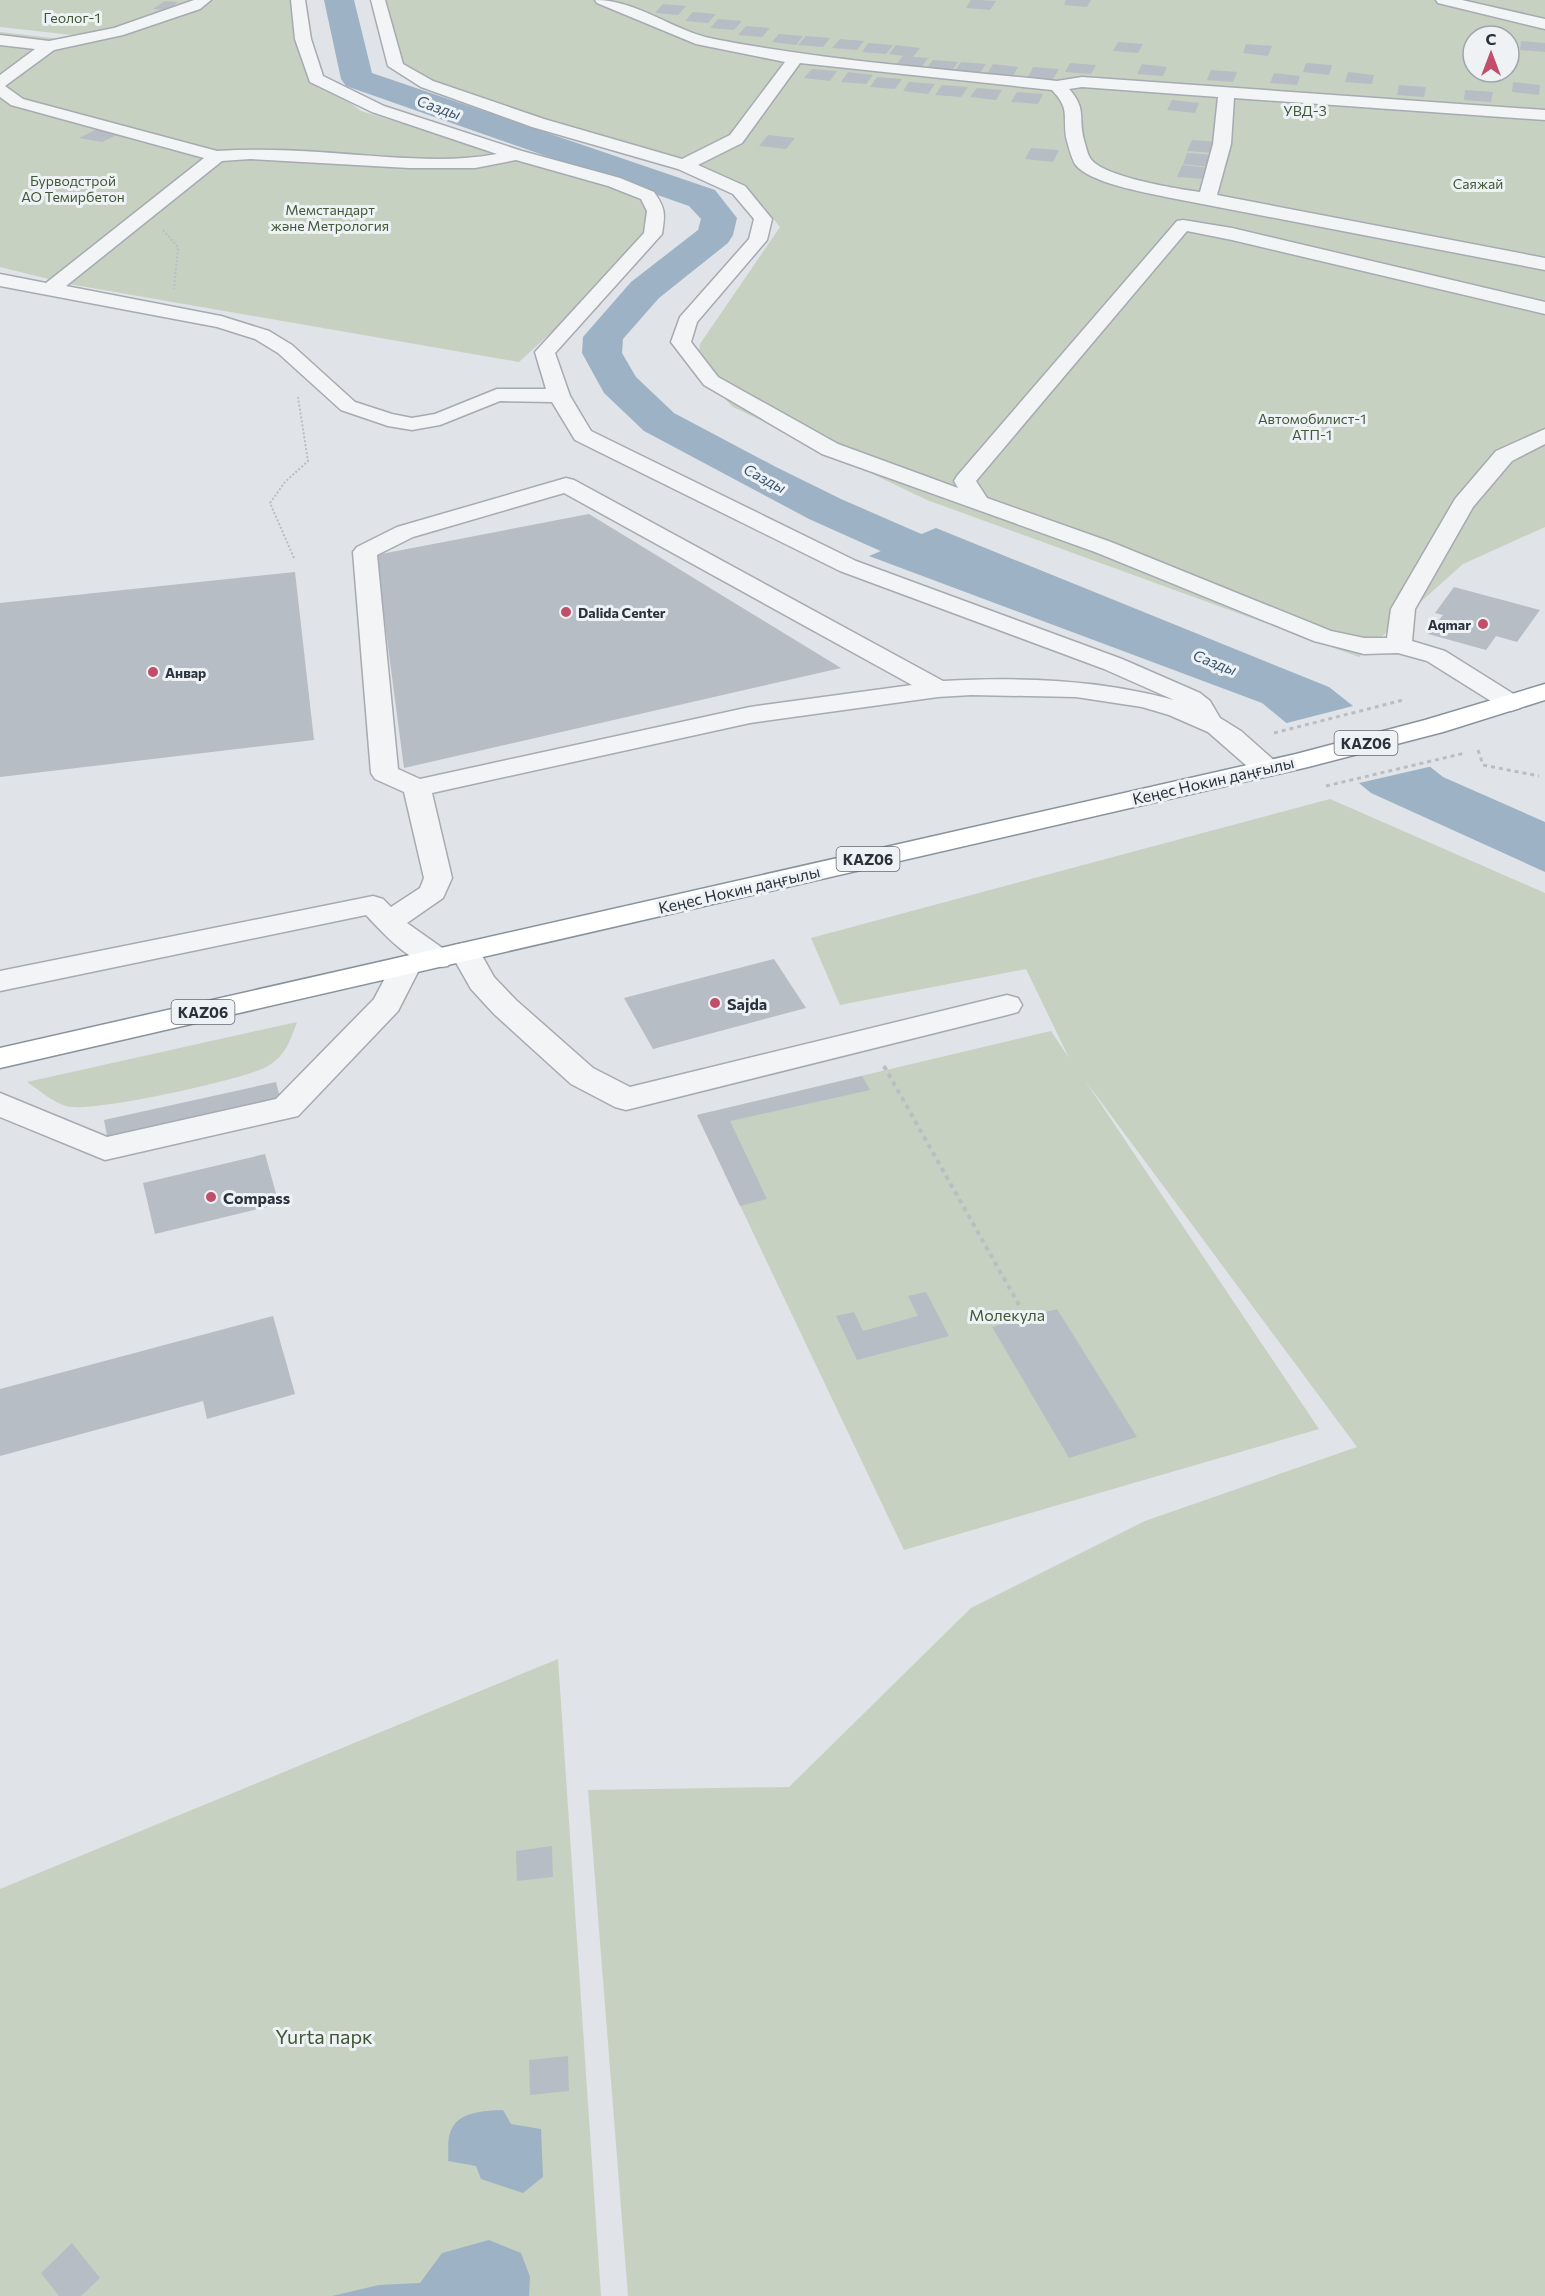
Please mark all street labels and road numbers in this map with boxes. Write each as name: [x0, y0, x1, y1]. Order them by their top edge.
road number: KАZ06: [1334, 731, 1398, 755]
street label: Кеңес Нокин даңғылы: [1130, 752, 1296, 808]
road number: KАZ06: [836, 847, 900, 871]
street label: Кеңес Нокин даңғылы: [656, 861, 822, 917]
road number: KАZ06: [172, 1000, 234, 1024]

